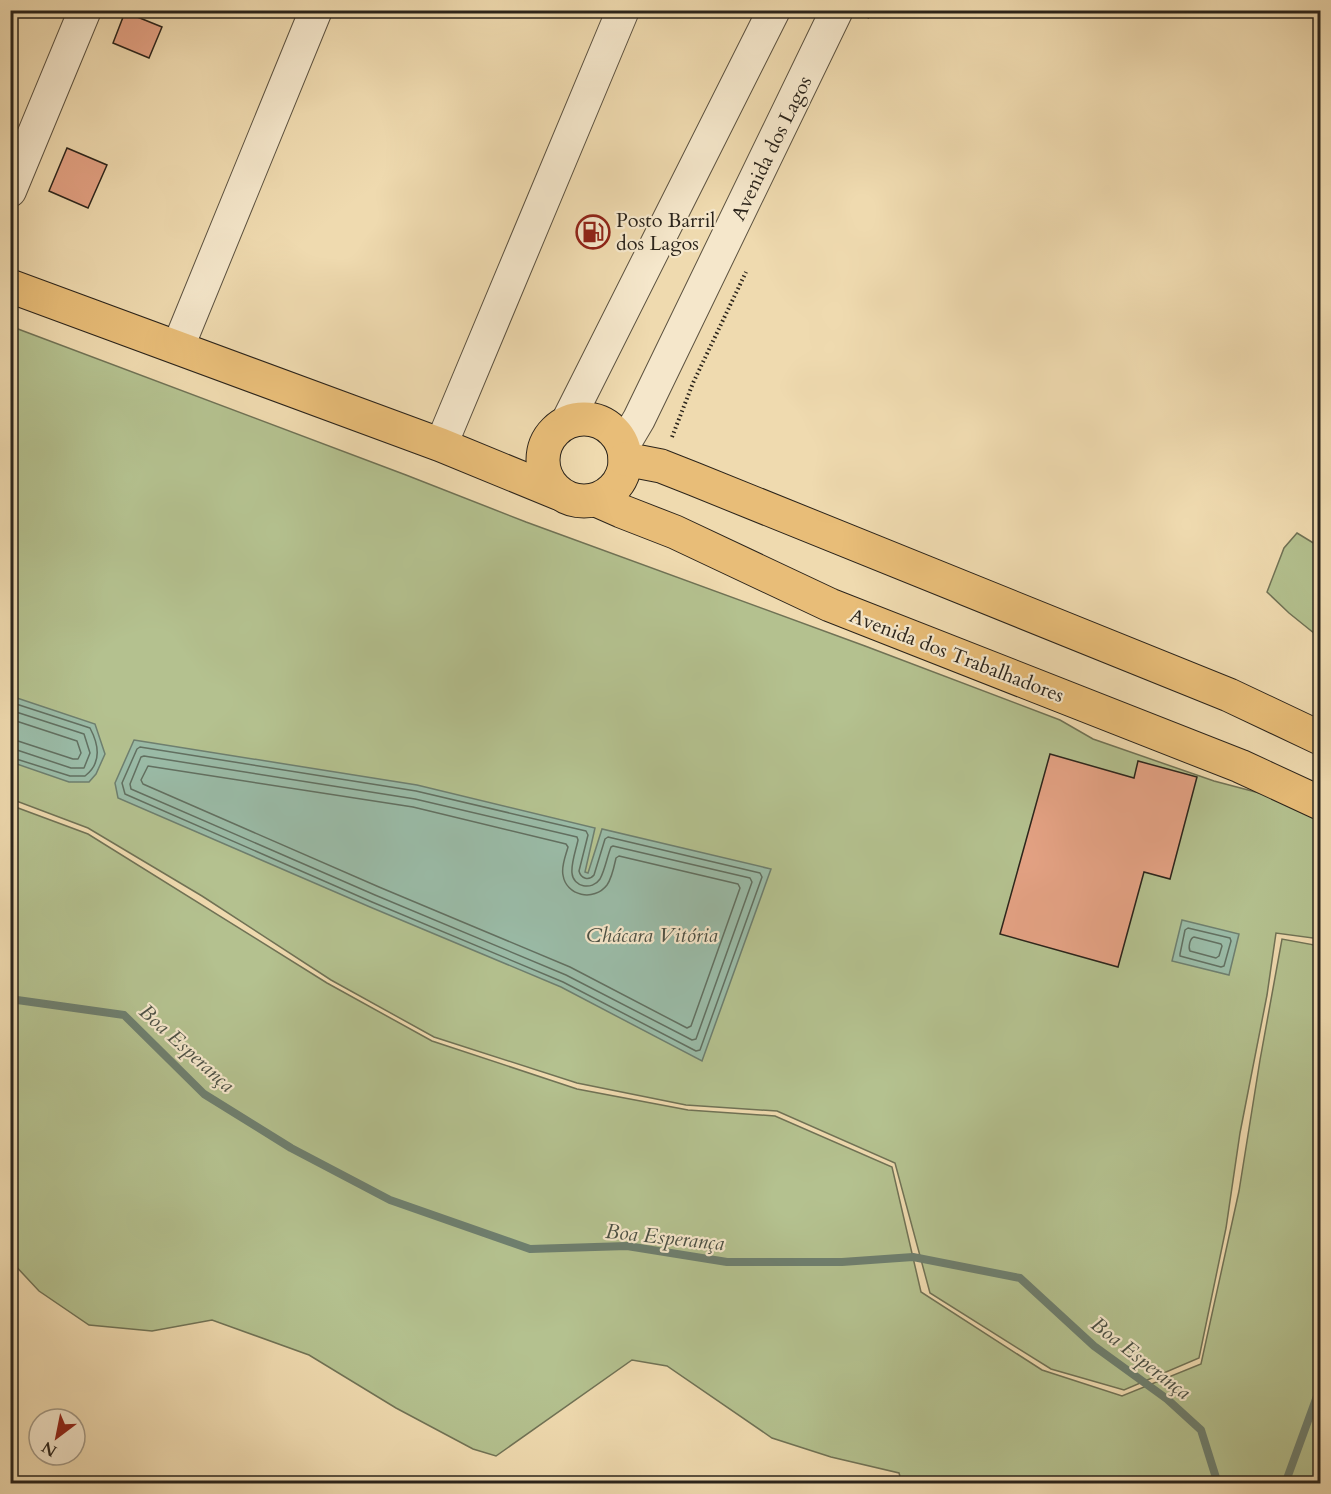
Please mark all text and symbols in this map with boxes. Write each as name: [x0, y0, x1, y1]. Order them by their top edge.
street label: Avenida dos Lagos: [725, 71, 818, 225]
place label: Posto Barril dos Lagos: [616, 207, 715, 257]
fuel station icon: Posto Barril dos Lagos: [575, 214, 611, 250]
street label: Avenida dos Trabalhadores: [846, 602, 1068, 709]
water label: Chácara Vitória: [586, 921, 718, 950]
water label: Boa Esperança: [133, 998, 241, 1099]
water label: Boa Esperança: [604, 1217, 726, 1258]
water label: Boa Esperança: [1085, 1310, 1197, 1407]
north arrow: [27, 1407, 87, 1467]
text: N: [38, 1436, 61, 1462]

